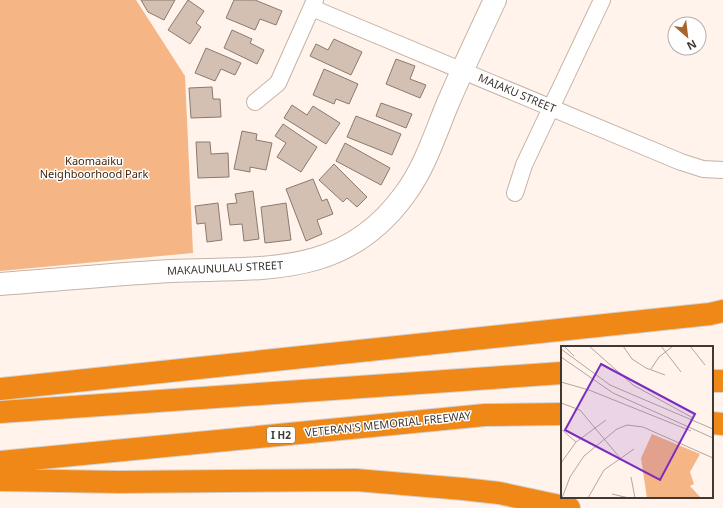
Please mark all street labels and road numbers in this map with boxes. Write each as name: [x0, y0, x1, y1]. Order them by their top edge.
street label: MAIAKU STREET: [476, 69, 558, 116]
street label: MAKAUNULAU STREET: [166, 257, 283, 278]
street label: VETERAN'S MEMORIAL FREEWAY: [304, 407, 472, 440]
road number: I H2: [267, 427, 295, 443]

